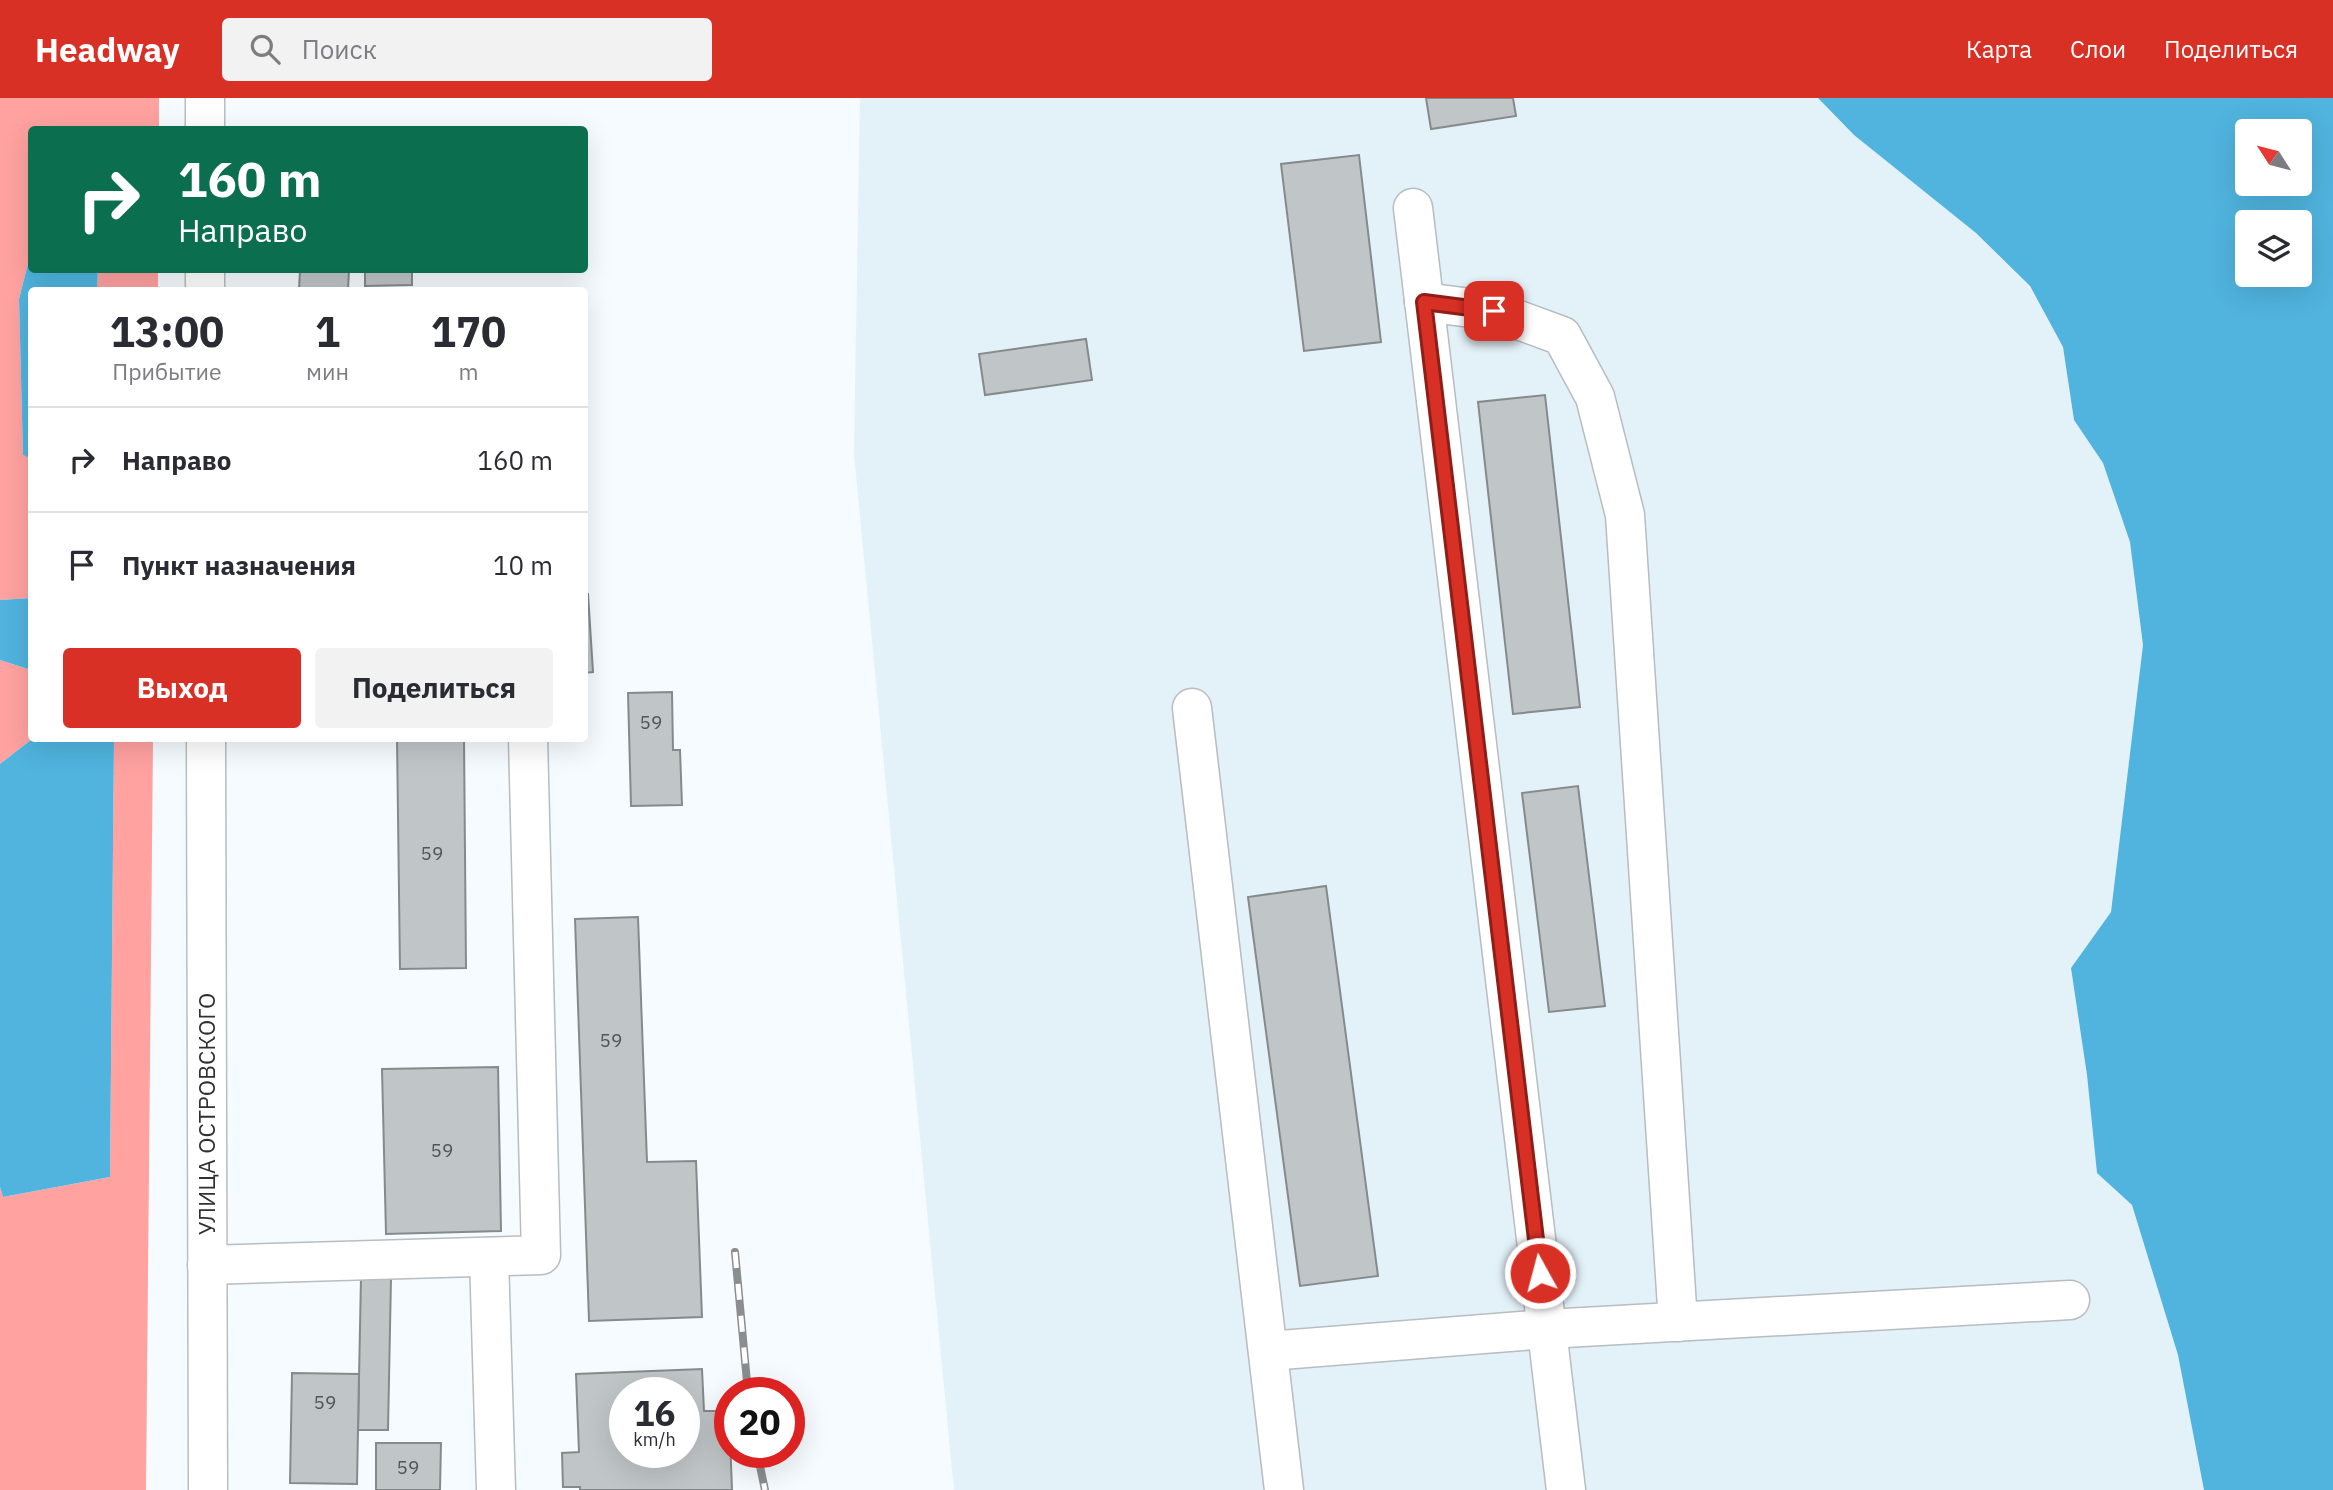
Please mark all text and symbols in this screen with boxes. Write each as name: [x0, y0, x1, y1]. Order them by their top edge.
search box: [222, 18, 712, 81]
text: Headway: [35, 28, 180, 71]
icon: search: [246, 30, 284, 68]
text: Поиск: [302, 32, 377, 66]
text: Карта: [1966, 33, 2032, 65]
text: Слои: [2070, 33, 2126, 65]
text: Поделиться: [2164, 33, 2298, 65]
north arrow: [2235, 119, 2312, 196]
map controls: [2235, 119, 2312, 287]
text: 160 m: [178, 147, 322, 210]
icon: right: [63, 154, 154, 245]
text: Направо: [178, 209, 307, 251]
button: layers: [2235, 210, 2312, 287]
pin: [1464, 281, 1524, 341]
icon: arrive: [1475, 292, 1513, 330]
text: 13:00: [110, 304, 224, 359]
text: 1: [315, 304, 340, 359]
text: 170: [431, 304, 506, 359]
text: Прибытие: [112, 356, 222, 386]
text: мин: [306, 356, 349, 386]
text: m: [458, 356, 479, 386]
icon: right: [63, 441, 101, 479]
text: Направо: [122, 443, 231, 477]
text: 160 m: [477, 443, 553, 477]
icon: arrive: [63, 546, 101, 584]
text: Пункт назначения: [122, 548, 356, 582]
text: 10 m: [493, 548, 553, 582]
button: Выход: [63, 648, 301, 728]
button: Поделиться: [315, 648, 553, 728]
house number: 59: [640, 710, 662, 734]
house number: 59: [421, 841, 443, 865]
street label: УЛИЦА ОСТРОВСКОГО: [191, 993, 221, 1235]
house number: 59: [600, 1028, 622, 1052]
house number: 59: [431, 1138, 453, 1162]
position arrow: [1503, 1236, 1577, 1310]
speed limit sign: 20: [714, 1377, 805, 1468]
house number: 59: [314, 1390, 336, 1414]
text: 16: [633, 1390, 676, 1436]
text: km/h: [633, 1428, 676, 1451]
house number: 59: [397, 1455, 419, 1479]

